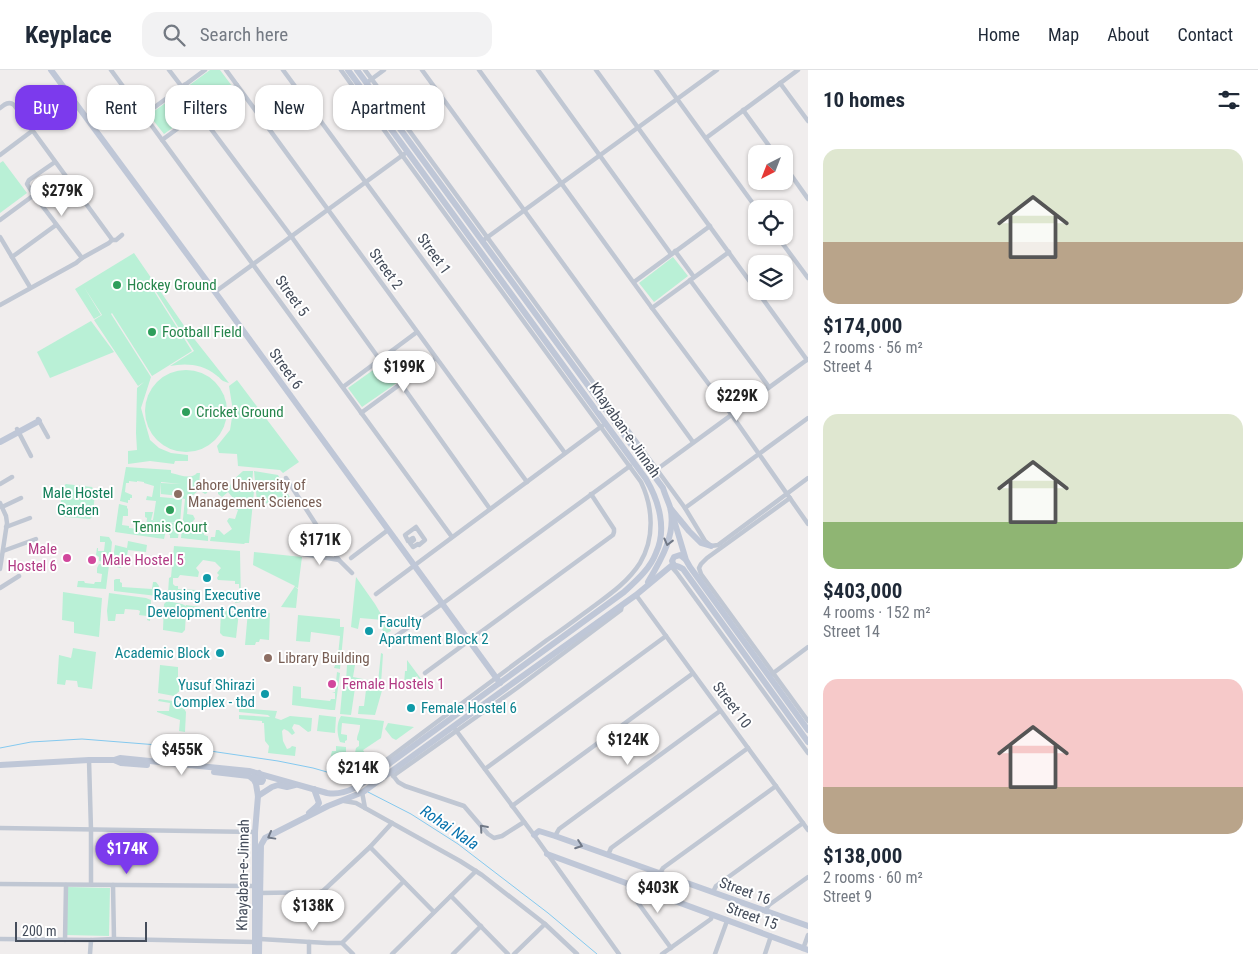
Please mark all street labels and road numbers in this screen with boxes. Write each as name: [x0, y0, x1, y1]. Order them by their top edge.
street label: Street 1: [413, 230, 455, 278]
street label: Street 2: [365, 245, 407, 293]
street label: Street 5: [271, 272, 313, 320]
street label: Street 6: [265, 345, 307, 393]
street label: Khayaban-e-Jinnah: [586, 379, 664, 481]
street label: Street 10: [709, 678, 755, 732]
street label: Khayaban-e-Jinnah: [233, 819, 253, 931]
street label: Street 16: [717, 873, 773, 909]
street label: Street 15: [724, 898, 780, 934]

